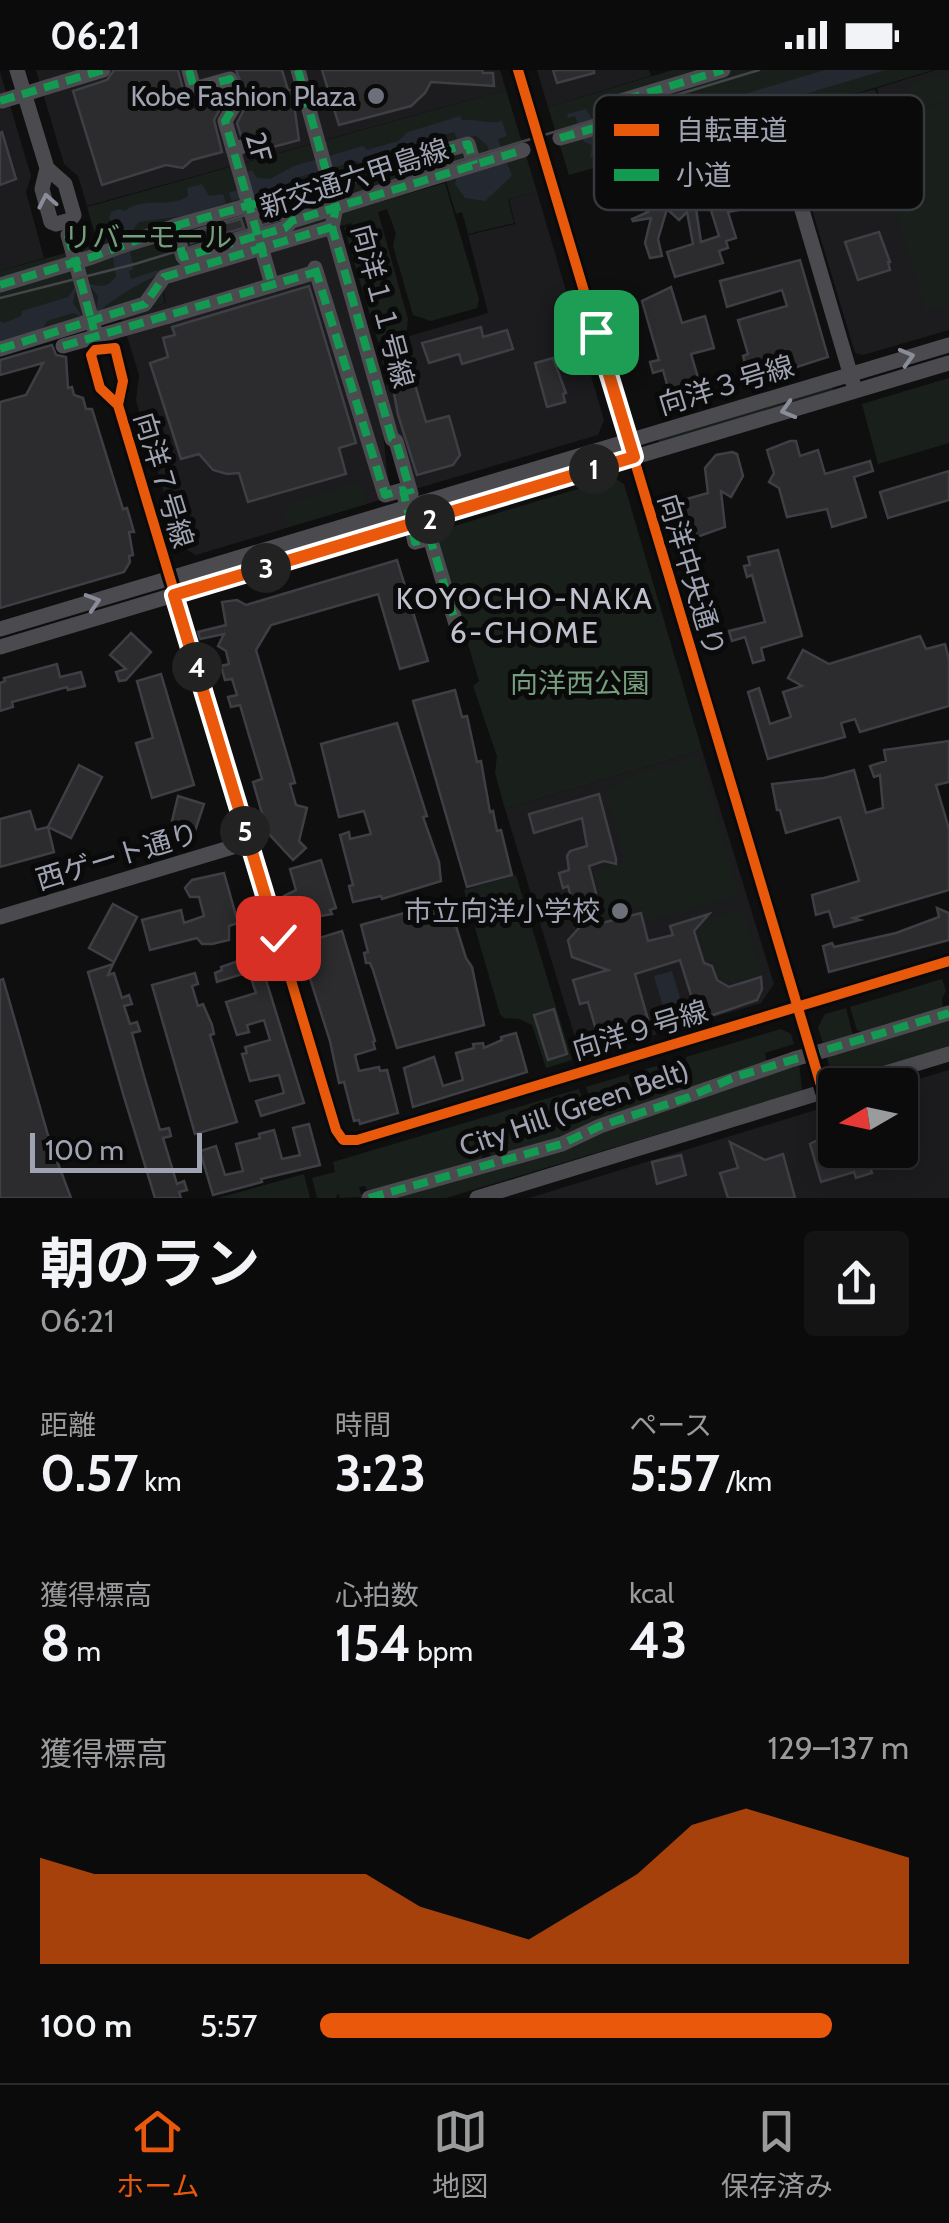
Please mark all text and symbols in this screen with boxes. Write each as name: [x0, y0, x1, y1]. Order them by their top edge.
text: 06:21: [50, 12, 141, 59]
place label: Kobe Fashion Plaza: [130, 79, 357, 113]
marker: Kobe Fashion Plaza: [365, 85, 387, 107]
legend: [594, 95, 924, 210]
text: 自転車道: [676, 113, 788, 147]
street label: 2F: [239, 128, 279, 166]
street label: 新交通六甲島線: [256, 132, 452, 224]
text: 小道: [676, 158, 732, 192]
one-way arrow: [37, 193, 58, 210]
park label: リバーモール: [64, 220, 232, 254]
street label: 向洋１１号線: [345, 220, 421, 392]
pin: [554, 290, 639, 375]
icon: arrive: [569, 305, 624, 360]
street label: 向洋３号線: [654, 348, 798, 422]
one-way arrow: [898, 348, 915, 369]
one-way arrow: [781, 398, 798, 419]
street label: 向洋７号線: [127, 408, 201, 552]
pin: 1: [569, 444, 619, 494]
text: 1: [589, 452, 599, 486]
street label: 向洋中央通り: [651, 490, 733, 660]
pin: 2: [405, 494, 455, 544]
text: 2: [423, 502, 437, 536]
pin: 3: [241, 543, 291, 593]
text: 3: [258, 551, 274, 585]
district label: KOYOCHO-NAKA 6-CHOME: [396, 580, 654, 651]
one-way arrow: [84, 593, 101, 614]
pin: 4: [172, 642, 222, 692]
text: 4: [188, 650, 206, 684]
park label: 向洋西公園: [510, 666, 650, 700]
pin: 5: [220, 806, 270, 856]
text: 5: [237, 814, 253, 848]
street label: 西ゲート通り: [32, 815, 202, 897]
place label: 市立向洋小学校: [404, 894, 600, 928]
pin: [236, 896, 321, 981]
marker: 市立向洋小学校: [609, 900, 631, 922]
icon: check: [251, 911, 306, 966]
street label: 向洋９号線: [568, 993, 712, 1067]
street label: City Hill (Green Belt): [455, 1053, 693, 1163]
north arrow: [818, 1068, 918, 1168]
map controls: [818, 1068, 918, 1168]
scale bar: [30, 1128, 202, 1172]
text: 100 m: [45, 1133, 124, 1167]
text: 朝のラン: [40, 1230, 260, 1297]
button: share: [804, 1231, 909, 1336]
text: 06:21: [40, 1301, 114, 1340]
text: 距離: [40, 1408, 96, 1442]
text: 時間: [335, 1408, 391, 1442]
text: ペース: [629, 1408, 712, 1442]
text: 0.57: [40, 1443, 138, 1504]
text: 3:23: [335, 1443, 426, 1504]
text: 5:57: [629, 1443, 720, 1504]
text: km: [138, 1464, 182, 1498]
text: /km: [720, 1464, 772, 1498]
text: kcal: [629, 1576, 674, 1610]
text: 獲得標高: [40, 1578, 152, 1612]
text: 心拍数: [335, 1578, 419, 1612]
text: 43: [629, 1610, 687, 1671]
text: 8: [40, 1613, 70, 1674]
text: 154: [335, 1613, 411, 1674]
text: m: [70, 1634, 101, 1668]
text: bpm: [411, 1634, 473, 1668]
text: 129–137 m: [768, 1728, 909, 1767]
text: 獲得標高: [40, 1734, 168, 1773]
text: 100 m: [40, 2006, 132, 2045]
text: 5:57: [200, 2006, 257, 2045]
tab: ホーム: [116, 2104, 199, 2204]
tab: 地図: [432, 2104, 488, 2204]
tab: 保存済み: [721, 2104, 833, 2204]

